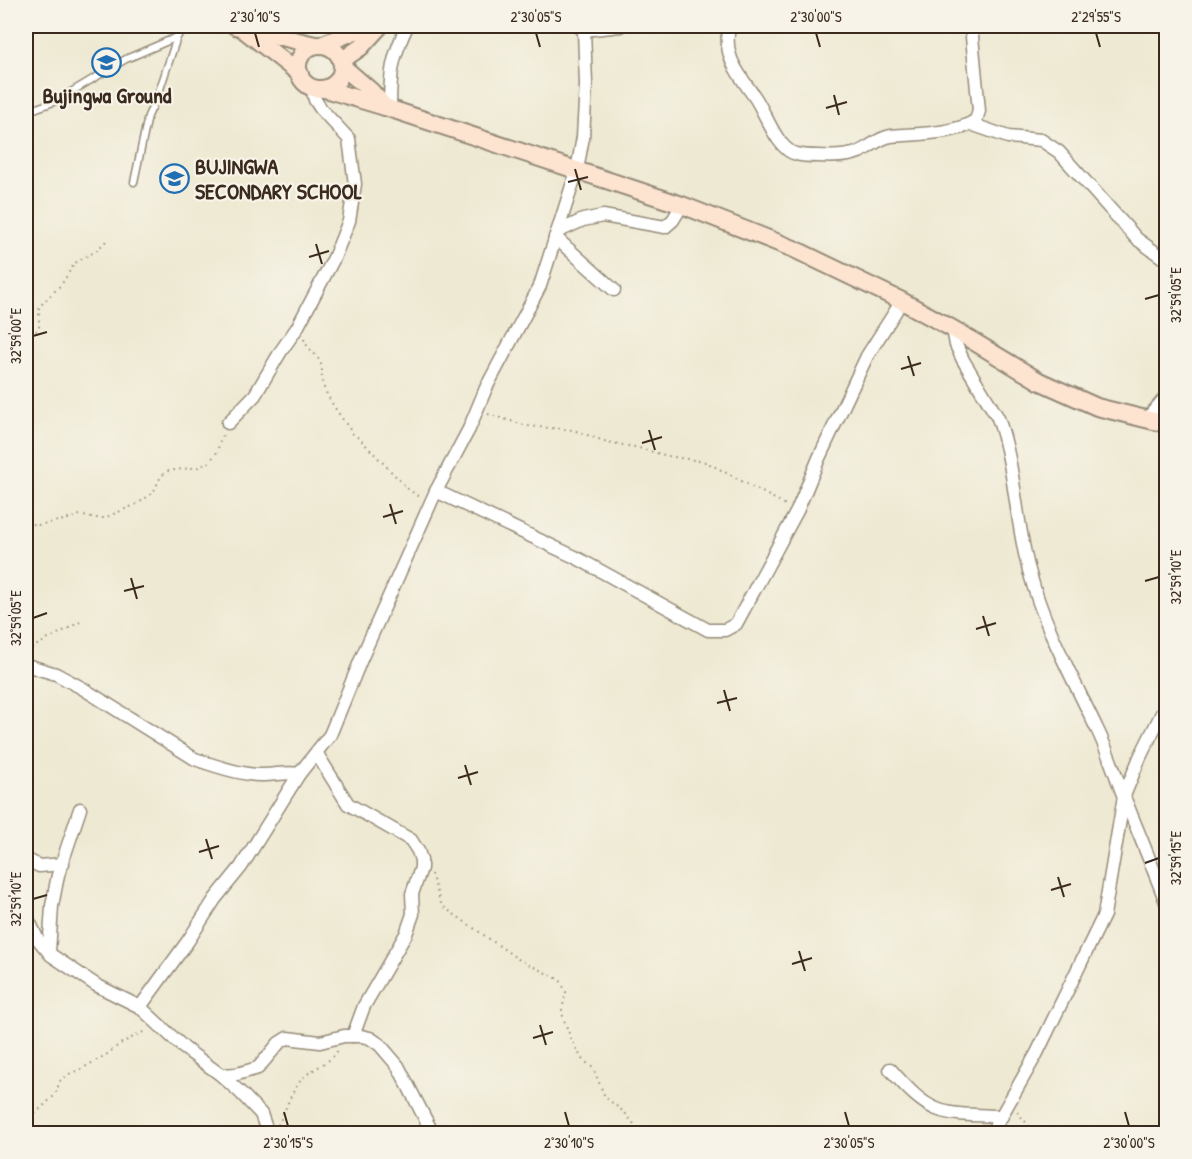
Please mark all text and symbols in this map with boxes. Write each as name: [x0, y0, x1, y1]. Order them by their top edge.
text: 2°30'10"S: [230, 6, 280, 27]
text: 2°30'05"S: [511, 6, 562, 27]
text: 2°30'00"S: [790, 6, 842, 27]
text: 2°29'55"S: [1071, 6, 1121, 27]
school or university icon: Bujingwa Ground: [91, 47, 123, 79]
place label: Bujingwa Ground: [43, 80, 172, 111]
place label: BUJINGWA SECONDARY SCHOOL: [195, 151, 362, 206]
school or university icon: BUJINGWA SECONDARY SCHOOL: [158, 163, 190, 195]
text: 32°59'05"E: [1165, 267, 1186, 323]
text: 32°59'00"E: [5, 308, 26, 364]
text: 32°59'10"E: [1165, 549, 1186, 604]
text: 32°59'05"E: [5, 590, 26, 646]
text: 32°59'15"E: [1165, 830, 1186, 885]
text: 32°59'10"E: [5, 871, 26, 926]
text: 2°30'15"S: [263, 1132, 313, 1153]
text: 2°30'10"S: [544, 1132, 594, 1153]
text: 2°30'05"S: [824, 1132, 875, 1153]
text: 2°30'00"S: [1103, 1132, 1155, 1153]

